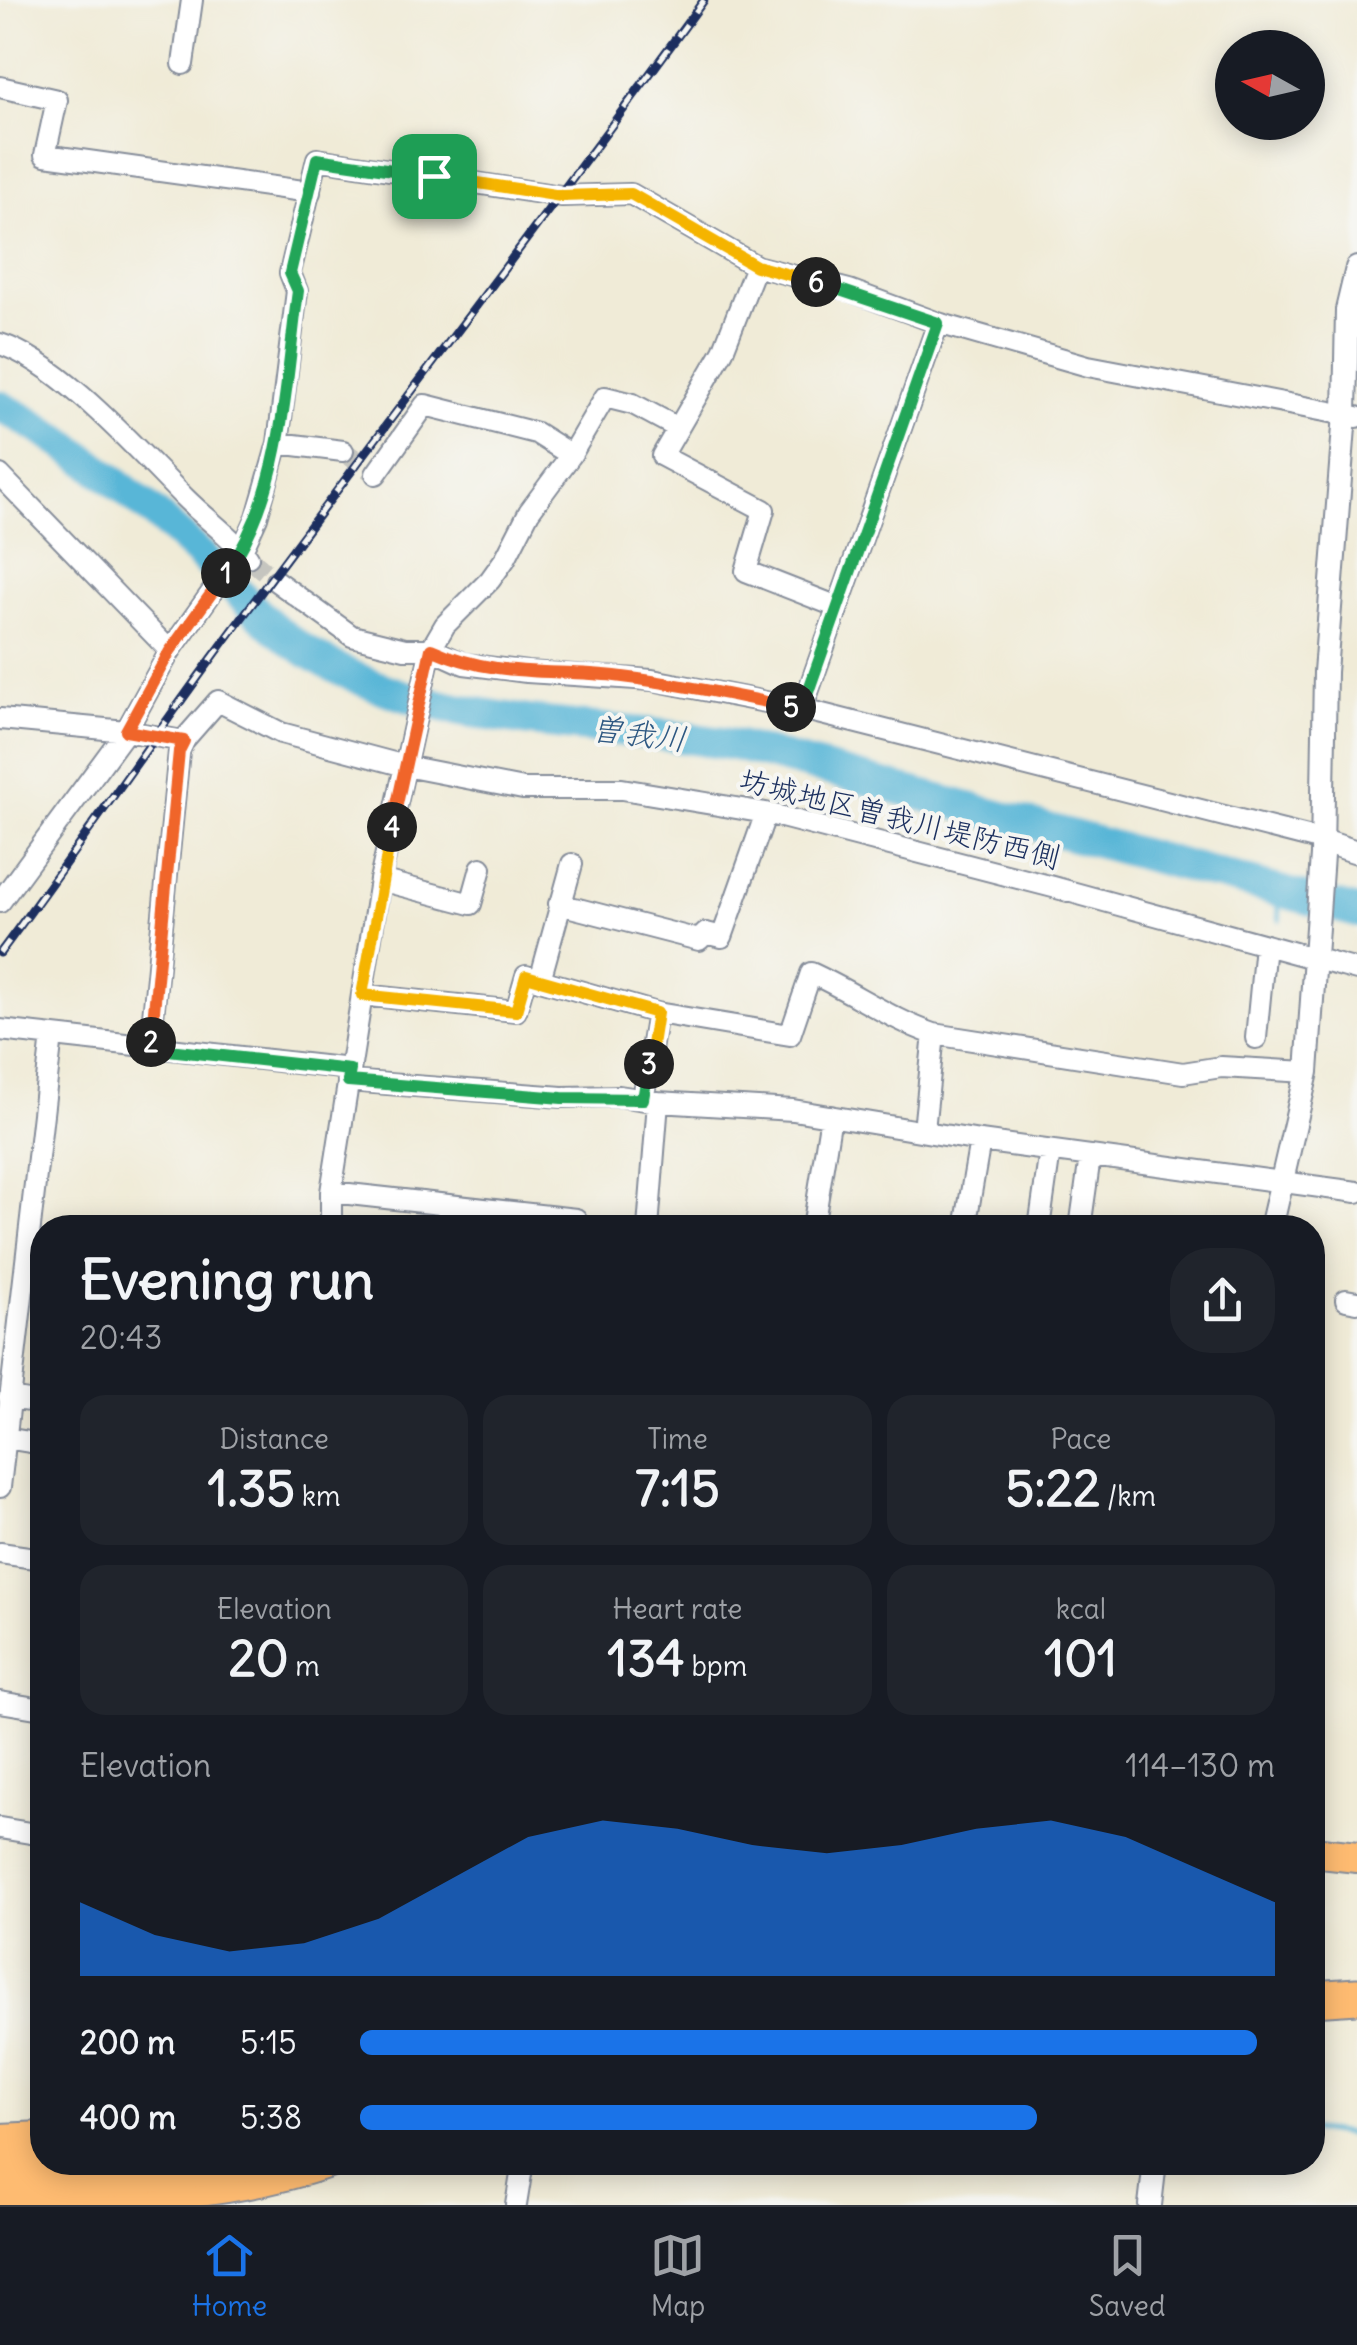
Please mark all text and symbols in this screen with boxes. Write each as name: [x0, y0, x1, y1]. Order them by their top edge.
north arrow: [1215, 30, 1325, 140]
map controls: [1215, 30, 1325, 140]
pin: [392, 134, 477, 219]
icon: arrive: [407, 149, 462, 204]
pin: 6: [791, 257, 841, 307]
text: 6: [808, 264, 824, 300]
pin: 1: [201, 548, 251, 598]
text: 1: [220, 555, 232, 591]
pin: 5: [766, 682, 816, 732]
text: 5: [783, 689, 799, 725]
water label: 曽我川: [589, 707, 689, 760]
street label: 坊城地区曽我川堤防西側: [736, 760, 1065, 876]
pin: 4: [367, 802, 417, 852]
text: 4: [384, 809, 400, 845]
pin: 2: [126, 1017, 176, 1067]
text: 2: [143, 1024, 159, 1060]
pin: 3: [624, 1039, 674, 1089]
text: 3: [641, 1046, 657, 1082]
text: Evening run: [80, 1245, 374, 1314]
button: share: [1170, 1248, 1275, 1353]
text: 20:43: [80, 1317, 163, 1358]
text: Distance: [219, 1421, 329, 1457]
text: Time: [647, 1421, 708, 1457]
text: Pace: [1050, 1421, 1111, 1457]
text: 1.35: [208, 1457, 295, 1520]
text: 7:15: [635, 1457, 720, 1520]
text: 5:22: [1006, 1457, 1100, 1520]
text: km: [295, 1478, 341, 1514]
text: /km: [1100, 1478, 1156, 1514]
text: Elevation: [217, 1591, 332, 1627]
text: Heart rate: [613, 1591, 742, 1627]
text: kcal: [1056, 1591, 1106, 1627]
text: 20: [228, 1627, 289, 1690]
text: 134: [608, 1627, 685, 1690]
text: 101: [1045, 1627, 1117, 1690]
text: m: [289, 1648, 320, 1684]
text: bpm: [685, 1648, 747, 1684]
text: Elevation: [80, 1745, 211, 1786]
text: 114–130 m: [1125, 1745, 1275, 1786]
text: 200 m: [80, 2022, 175, 2063]
text: 5:15: [240, 2022, 297, 2063]
text: 400 m: [80, 2097, 176, 2138]
text: 5:38: [240, 2097, 302, 2138]
tab: Home: [192, 2228, 267, 2324]
tab: Map: [650, 2228, 705, 2324]
tab: Saved: [1089, 2228, 1165, 2324]

